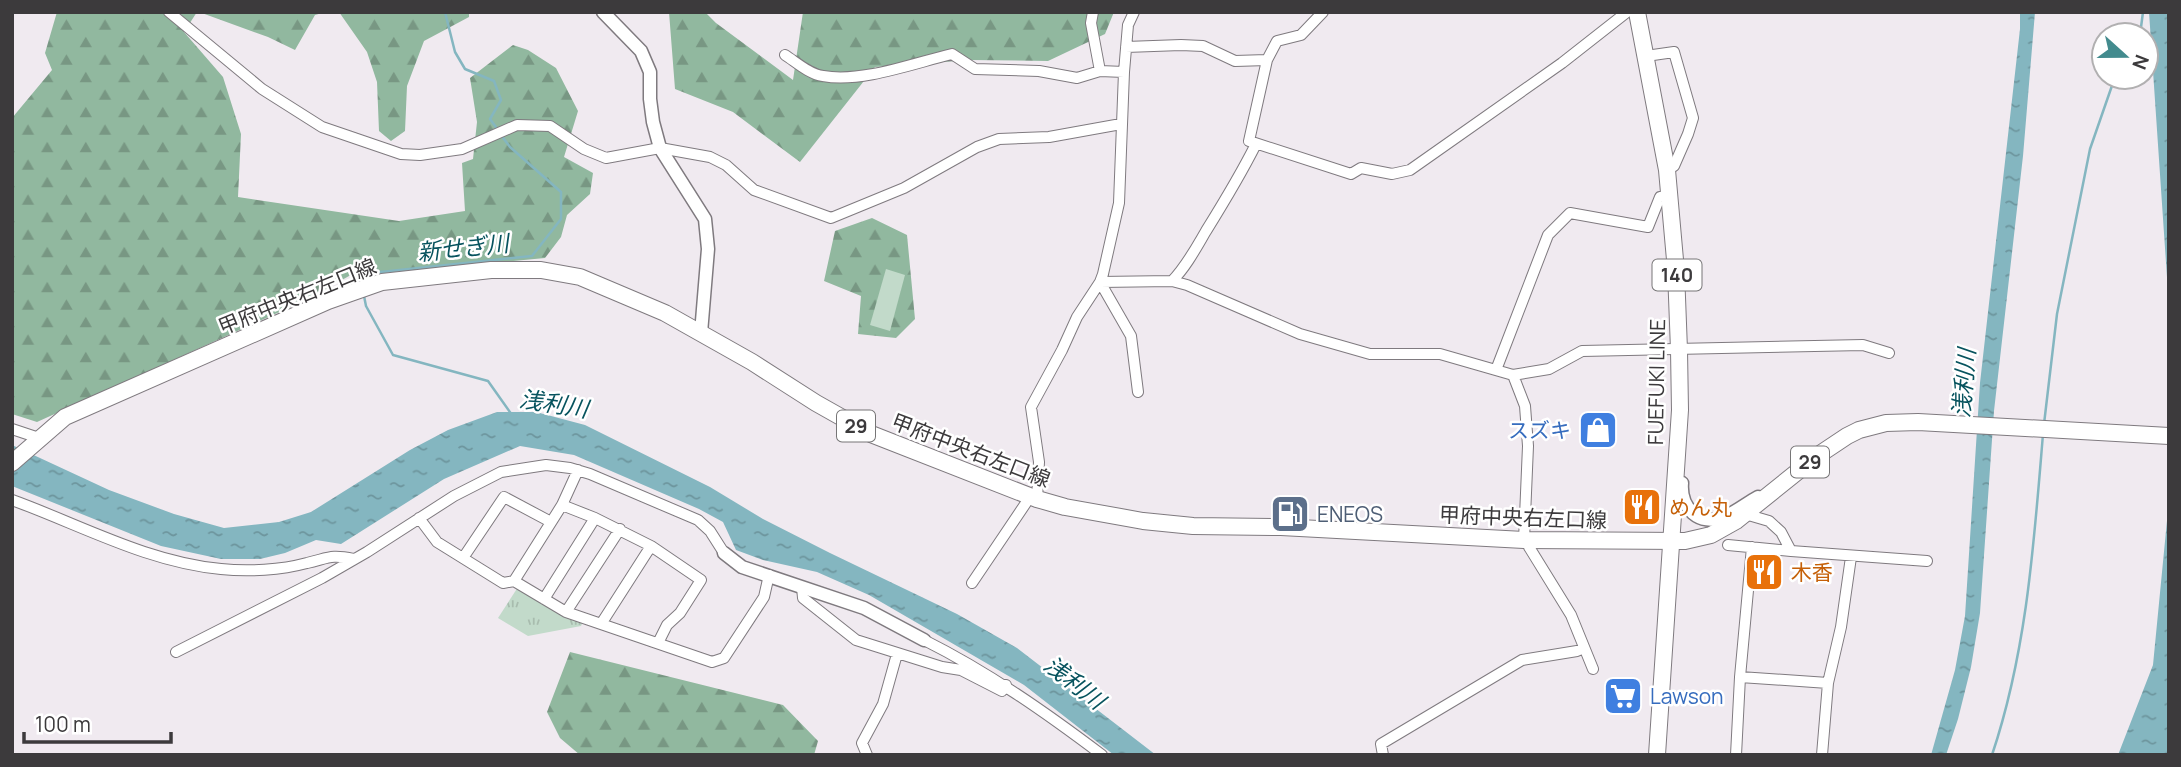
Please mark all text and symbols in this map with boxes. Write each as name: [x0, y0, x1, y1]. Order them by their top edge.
north arrow: [2090, 21, 2160, 91]
text: N: [2126, 51, 2155, 73]
water label: 新せぎ川: [416, 226, 513, 268]
street label: 甲府中央右左口線: [214, 252, 380, 340]
road number: 140: [1652, 260, 1702, 290]
street label: FUEFUKI LINE: [1641, 319, 1671, 445]
water label: 浅利川: [1944, 344, 1982, 419]
water label: 浅利川: [517, 382, 594, 425]
street label: 甲府中央右左口線: [888, 407, 1054, 493]
shop icon: スズキ: [1577, 409, 1619, 451]
road number: 29: [837, 410, 875, 442]
place label: スズキ: [1508, 416, 1571, 444]
road number: 29: [1791, 446, 1829, 477]
restaurant icon: めん丸: [1621, 486, 1663, 528]
fuel station icon: ENEOS: [1269, 493, 1311, 535]
place label: めん丸: [1669, 493, 1732, 521]
place label: ENEOS: [1317, 500, 1383, 528]
street label: 甲府中央右左口線: [1439, 500, 1607, 534]
restaurant icon: 木香: [1743, 551, 1785, 593]
place label: 木香: [1791, 558, 1833, 586]
water label: 浅利川: [1038, 648, 1114, 718]
supermarket icon: Lawson: [1602, 675, 1644, 717]
place label: Lawson: [1650, 682, 1724, 710]
scale bar: [24, 700, 172, 744]
text: 100 m: [35, 710, 91, 738]

